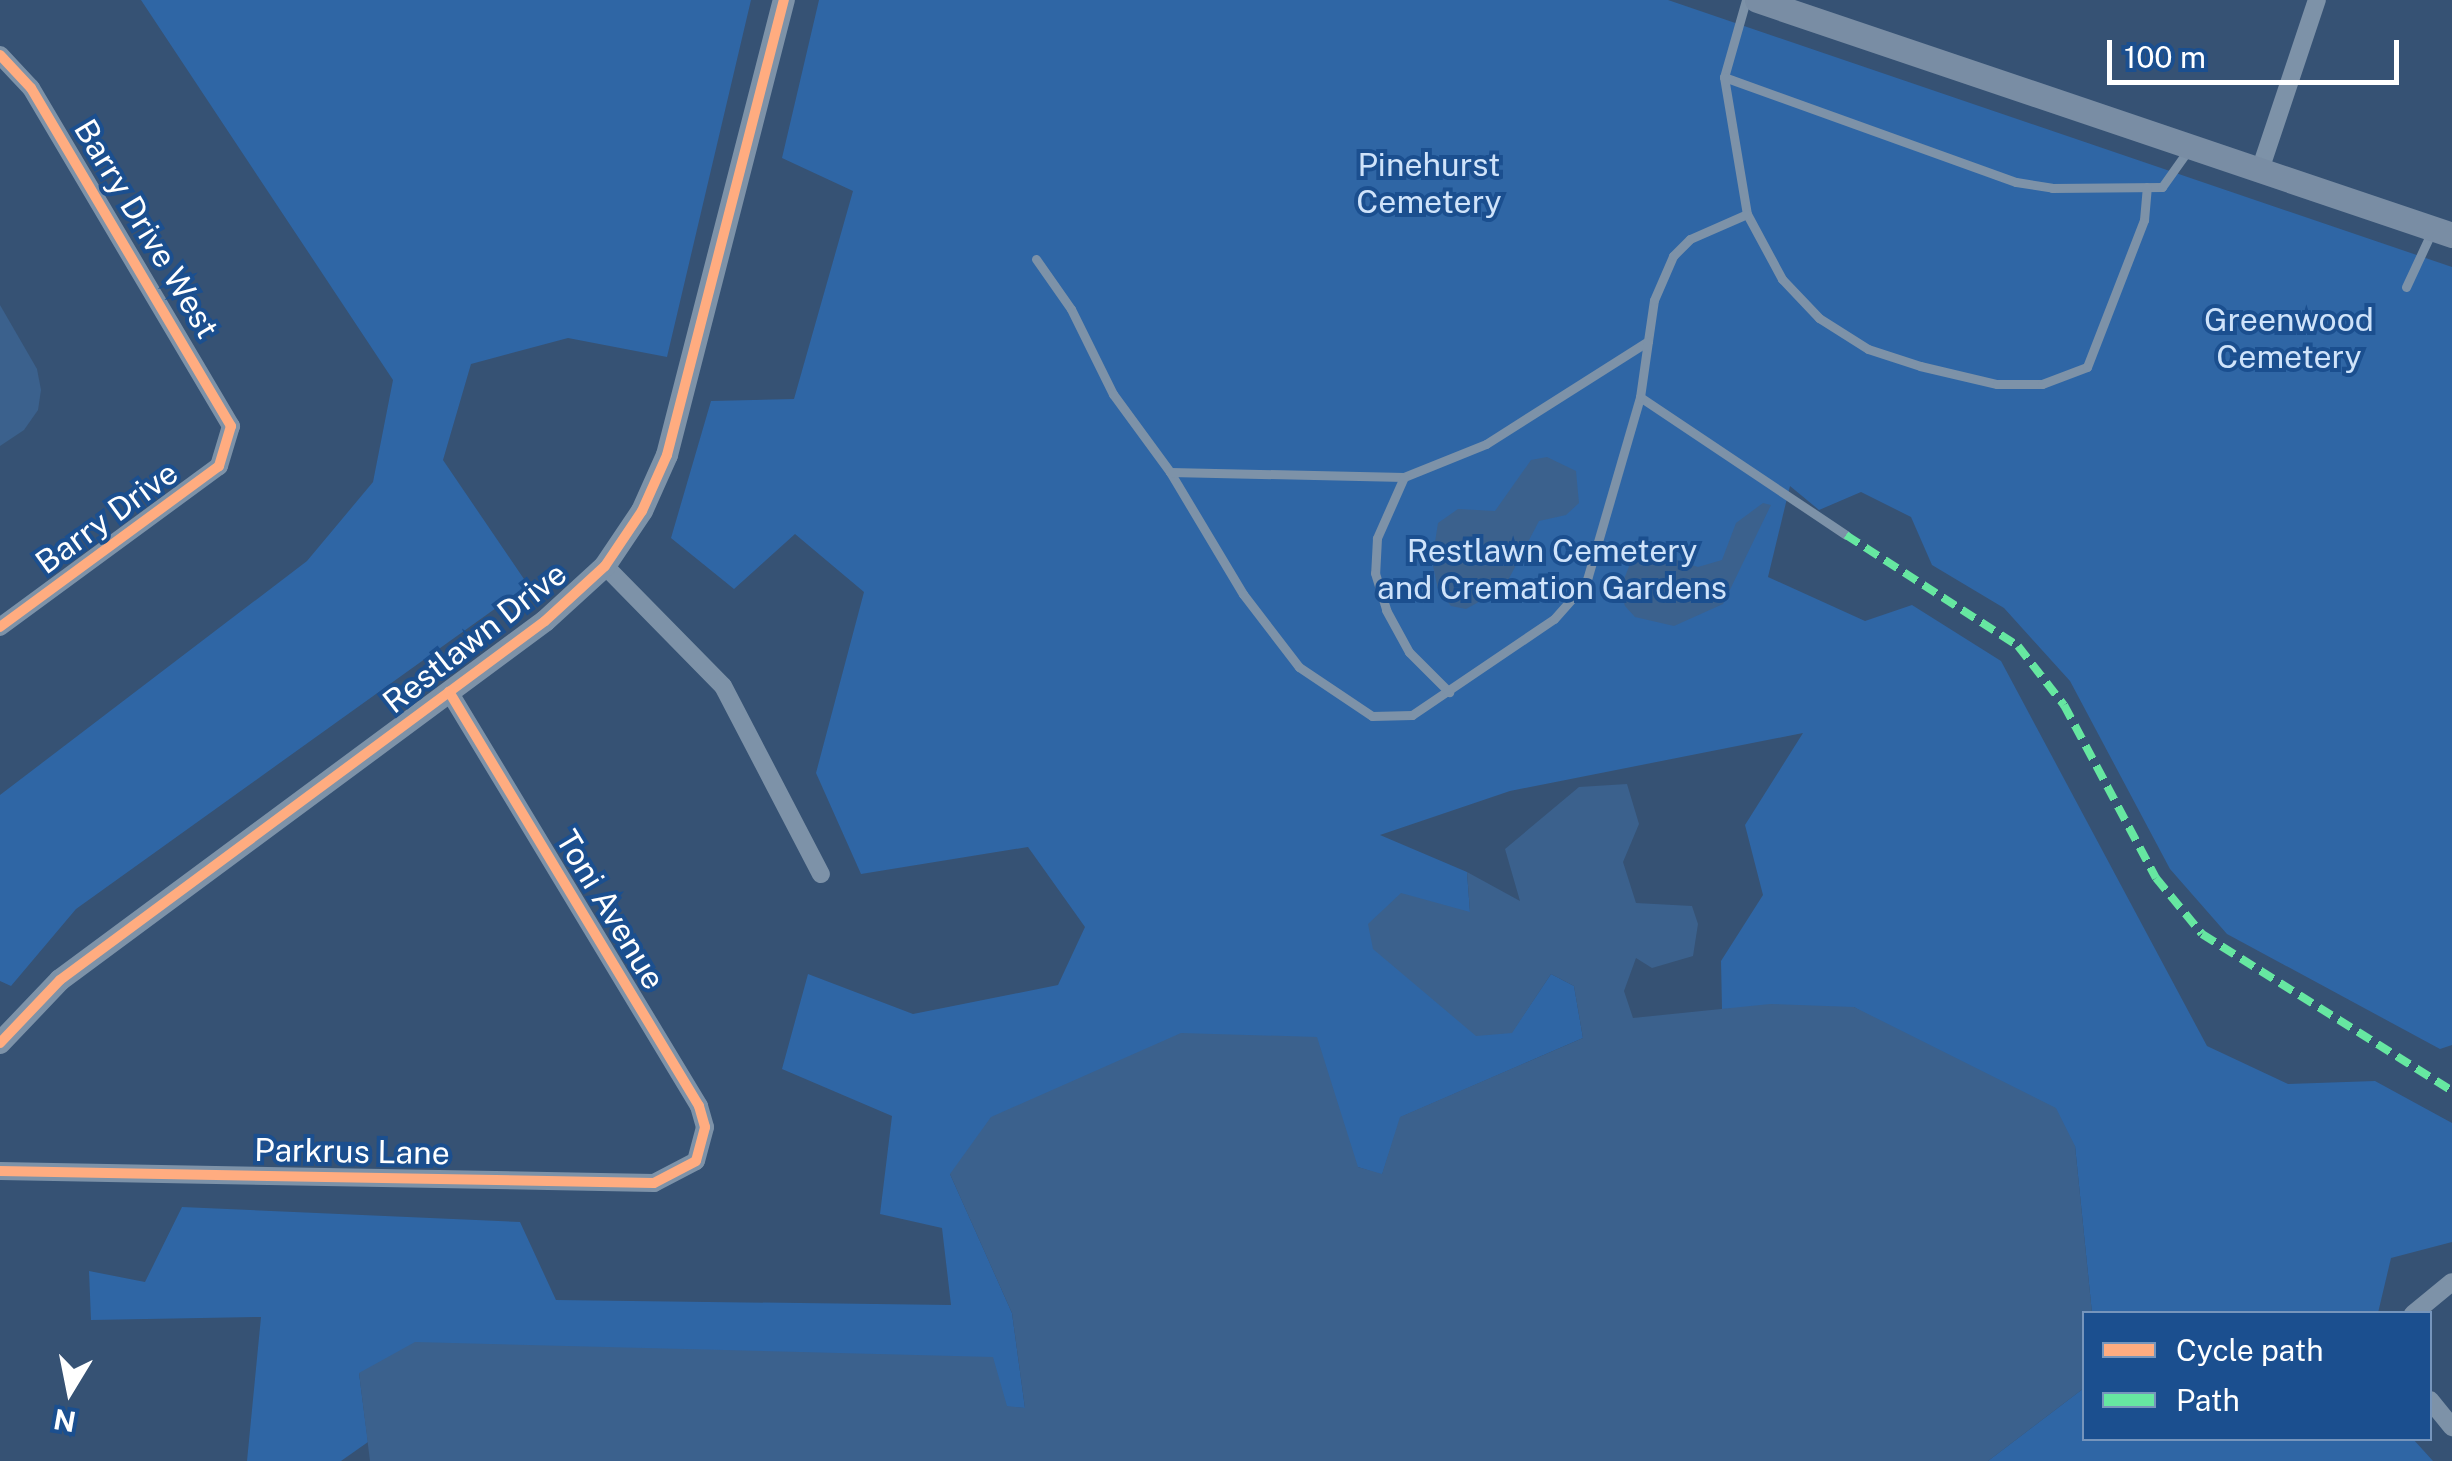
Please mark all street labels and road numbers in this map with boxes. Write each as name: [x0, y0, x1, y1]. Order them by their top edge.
street label: Barry Drive West: [65, 112, 227, 346]
street label: Barry Drive: [29, 454, 185, 582]
street label: Restlawn Drive: [376, 555, 574, 721]
street label: Toni Avenue: [547, 823, 673, 997]
street label: Parkrus Lane: [254, 1131, 450, 1173]

